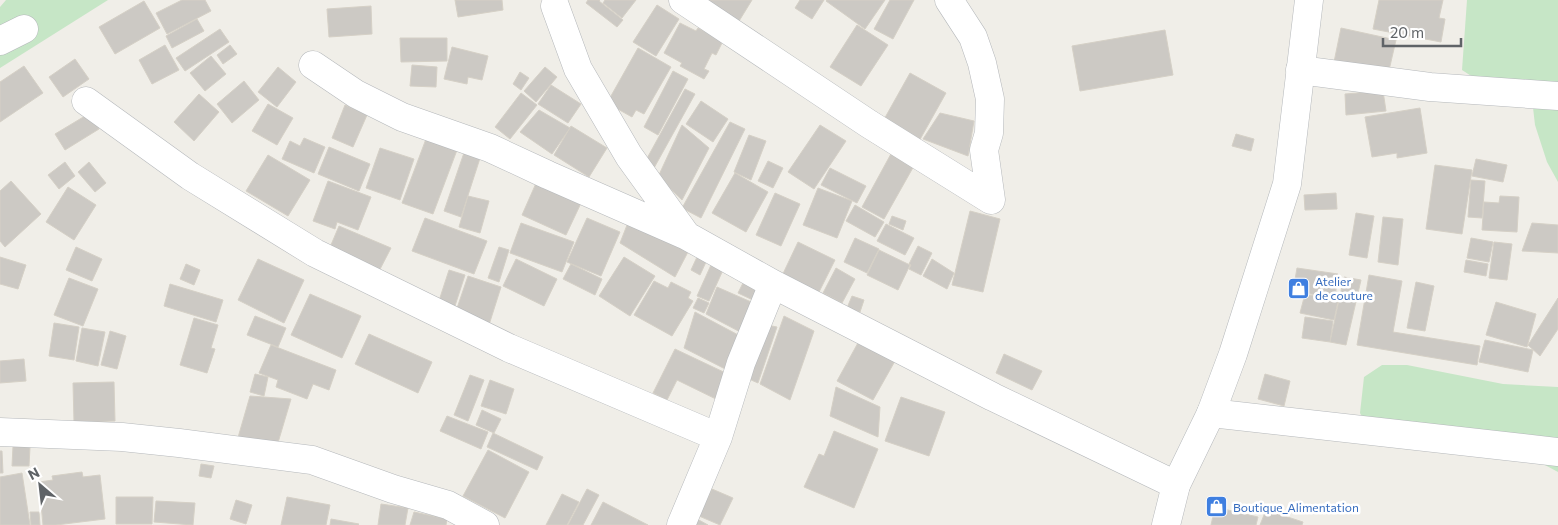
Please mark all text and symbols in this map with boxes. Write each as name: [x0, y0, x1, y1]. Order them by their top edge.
scale bar: [1383, 15, 1460, 47]
text: 20 m: [1390, 23, 1424, 41]
place label: Atelier de couture: [1315, 274, 1373, 302]
shop icon: Atelier de couture: [1287, 276, 1311, 300]
north arrow: [15, 460, 65, 510]
text: N: [25, 463, 42, 483]
shop icon: Boutique_Alimentation: [1205, 495, 1229, 519]
place label: Boutique_Alimentation: [1233, 500, 1359, 514]

